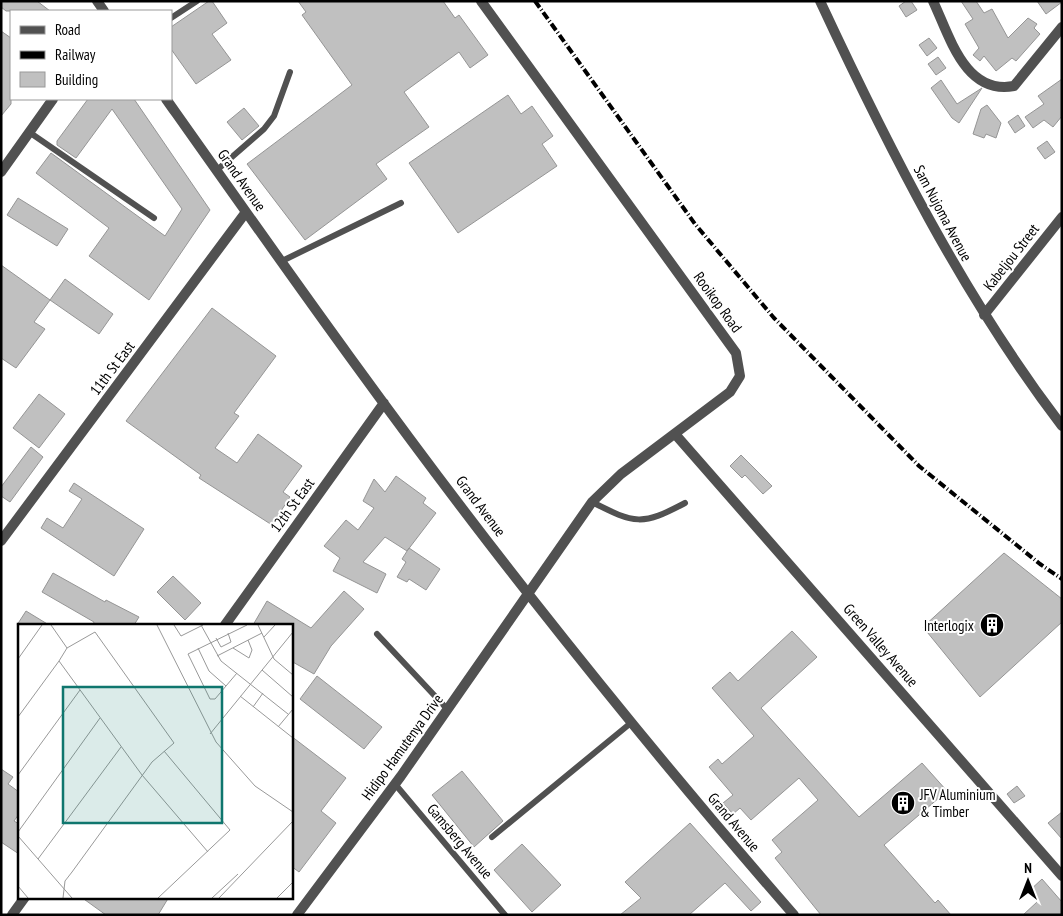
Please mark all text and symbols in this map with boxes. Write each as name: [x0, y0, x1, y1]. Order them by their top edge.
legend: [10, 10, 172, 100]
text: Road: [55, 20, 81, 39]
text: Railway: [55, 45, 96, 64]
text: Building: [55, 70, 98, 89]
street label: Grand Avenue: [214, 145, 270, 215]
street label: Sam Nujoma Avenue: [910, 162, 976, 264]
street label: Kabeljou Street: [979, 220, 1043, 294]
street label: Rooikop Road: [690, 268, 746, 336]
street label: 11th St East: [86, 337, 138, 399]
street label: Grand Avenue: [452, 472, 510, 540]
street label: 12th St East: [266, 474, 318, 536]
street label: Green Valley Avenue: [840, 599, 922, 691]
building icon: Interlogix: [979, 612, 1005, 638]
place label: Interlogix: [924, 616, 974, 635]
inset map: [18, 624, 292, 898]
street label: Hidipo Hamutenya Drive: [357, 690, 447, 804]
place label: JFV Aluminium & Timber: [919, 785, 995, 821]
street label: Grand Avenue: [704, 789, 764, 855]
building icon: JFV Aluminium & Timber: [890, 790, 916, 816]
street label: Gamsberg Avenue: [423, 800, 497, 882]
north arrow: [1003, 856, 1053, 906]
text: N: [1024, 859, 1032, 877]

